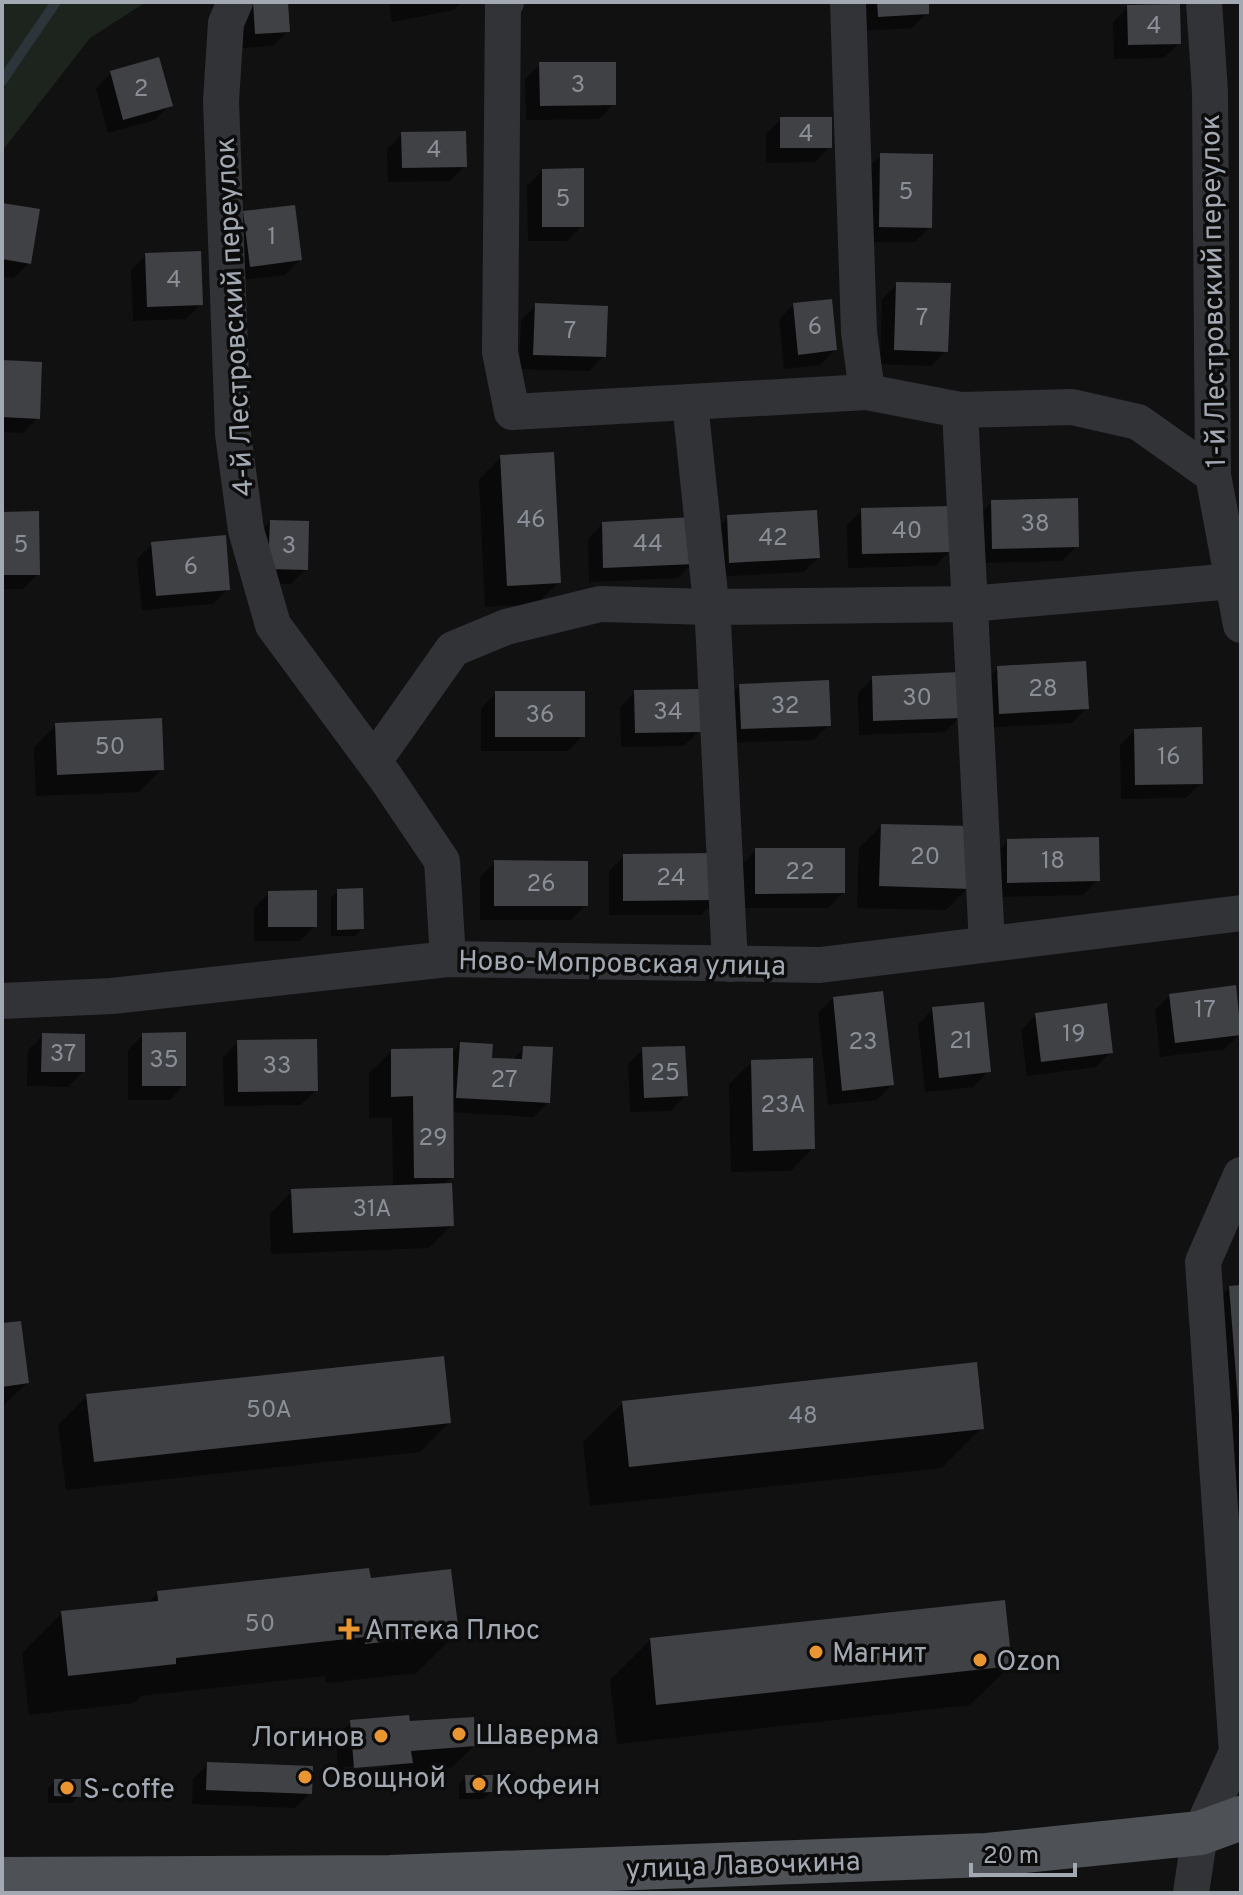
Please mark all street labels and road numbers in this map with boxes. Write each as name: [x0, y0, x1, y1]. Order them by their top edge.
street label: 1-й Лестровский переулок: [1194, 114, 1236, 468]
street label: 4-й Лестровский переулок: [209, 136, 263, 497]
street label: Ново-Мопровская улица: [458, 944, 786, 986]
street label: улица Лавочкина: [625, 1845, 861, 1889]

